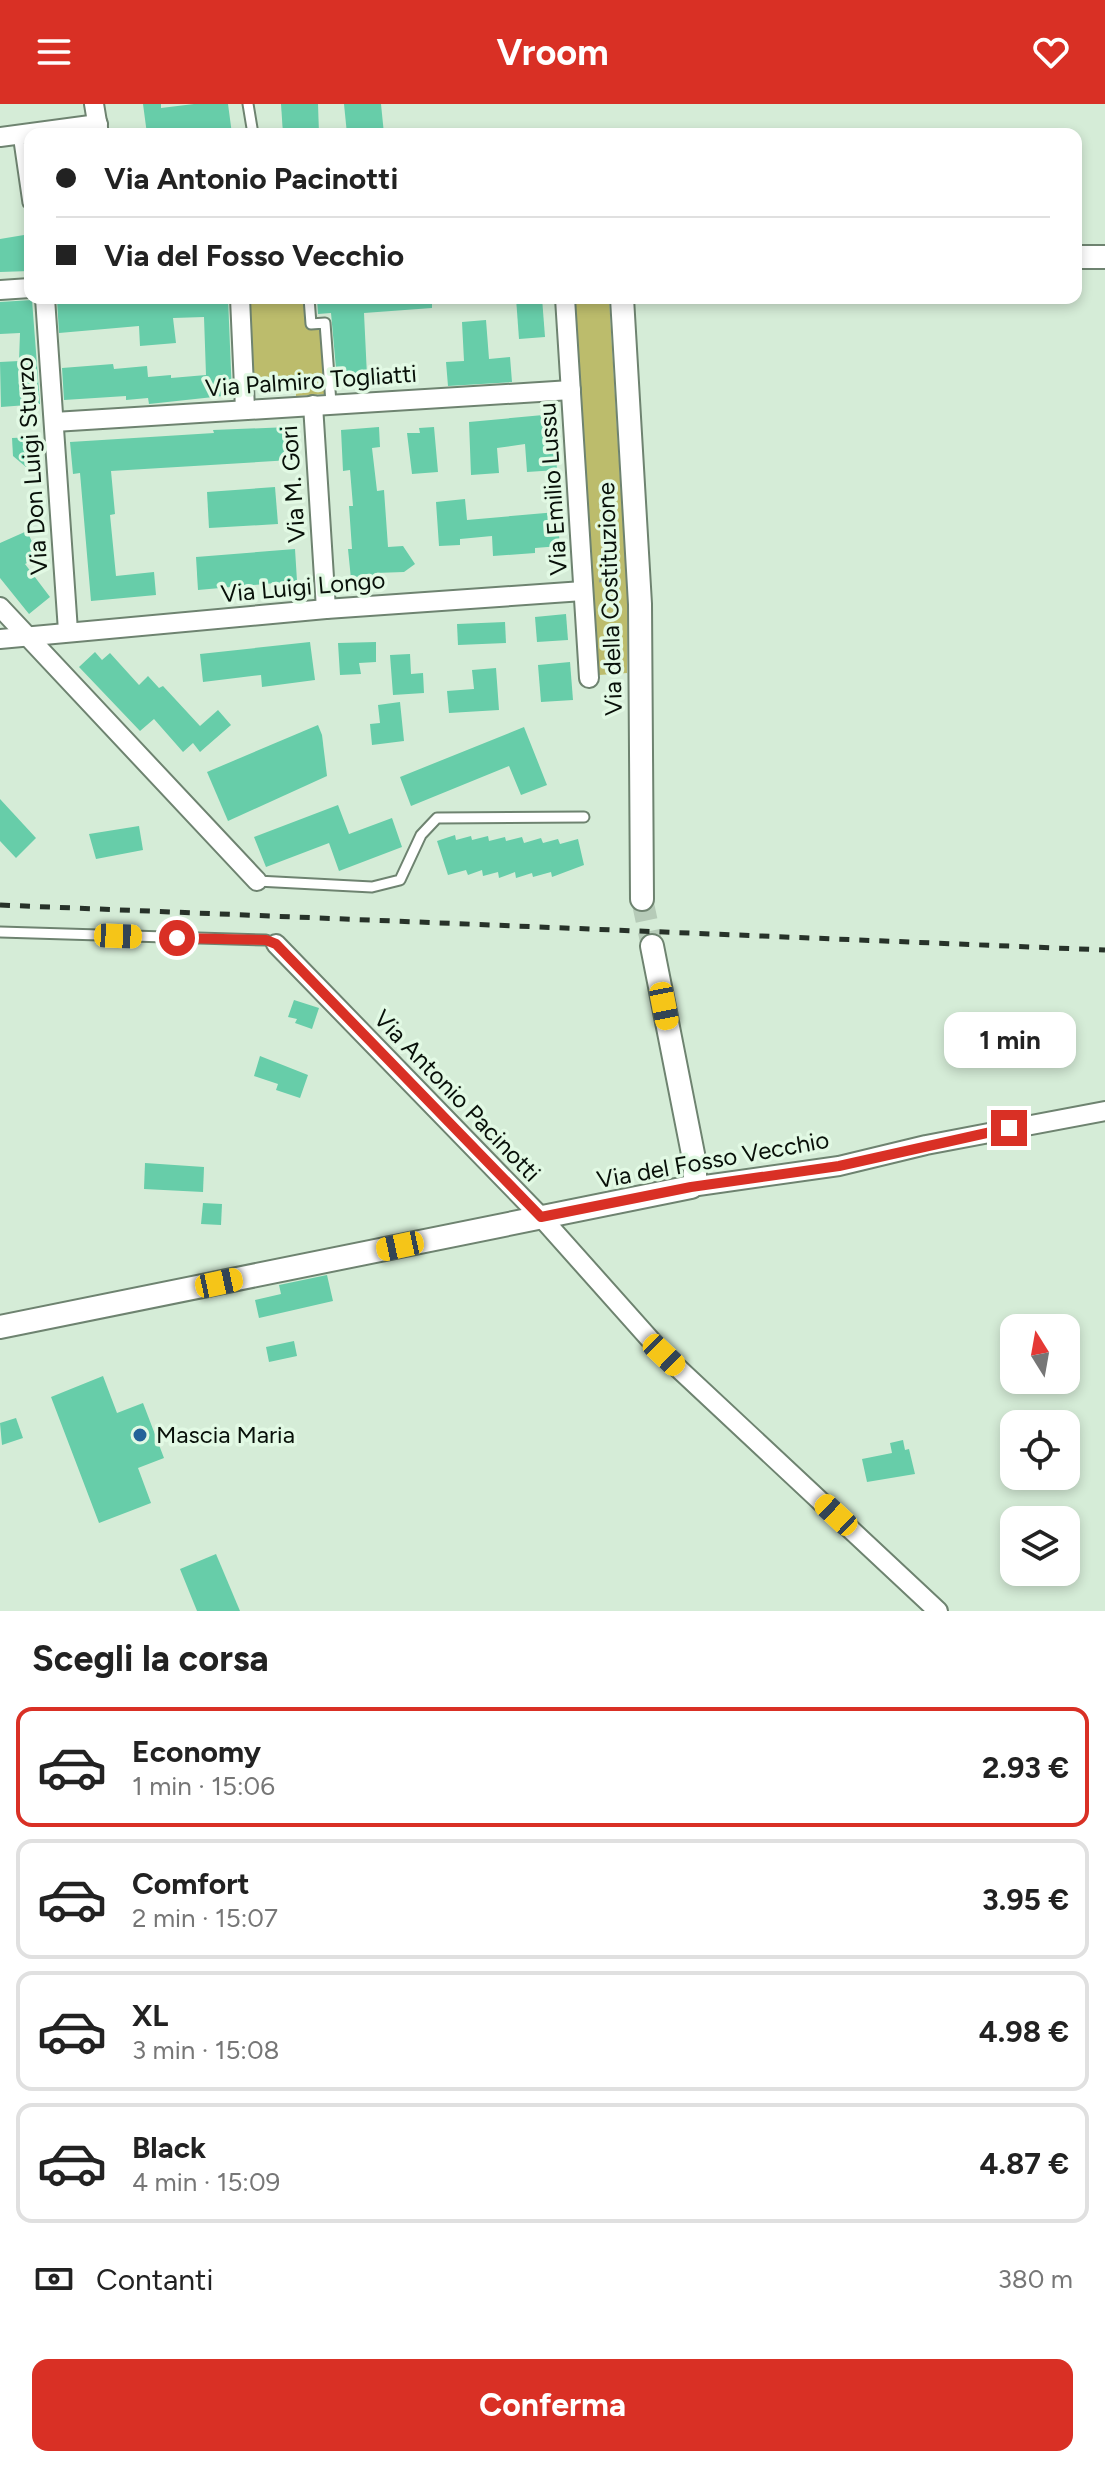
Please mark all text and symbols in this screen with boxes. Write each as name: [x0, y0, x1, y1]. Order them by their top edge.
icon: menu: [32, 30, 76, 74]
icon: heart: [1029, 30, 1073, 74]
text: Vroom: [496, 31, 609, 74]
text: Via Antonio Pacinotti: [104, 160, 398, 197]
text: Via del Fosso Vecchio: [104, 237, 404, 274]
street label: Via Don Luigi Sturzo: [9, 356, 54, 576]
street label: Via Palmiro Togliatti: [204, 359, 418, 402]
street label: Via Emilio Lussu: [532, 402, 573, 576]
street label: Via M. Gori: [274, 424, 311, 544]
street label: Via della Costituzione: [591, 482, 628, 716]
street label: Via Luigi Longo: [219, 565, 387, 608]
route start: [159, 920, 195, 956]
car: [94, 923, 142, 949]
car: [648, 980, 680, 1032]
street label: Via Antonio Pacinotti: [368, 1004, 547, 1187]
callout: 1 min: [943, 1012, 1075, 1068]
text: 1 min: [979, 1024, 1041, 1056]
route end: [991, 1110, 1027, 1146]
street label: Via del Fosso Vecchio: [594, 1125, 831, 1194]
car: [374, 1229, 426, 1263]
car: [193, 1266, 245, 1300]
north arrow: [1000, 1314, 1080, 1394]
map controls: [1000, 1314, 1080, 1586]
car: [638, 1330, 690, 1380]
button: locate: [1000, 1410, 1080, 1490]
place label: Mascia Maria: [156, 1420, 295, 1449]
marker: Mascia Maria: [131, 1426, 149, 1444]
car: [810, 1490, 862, 1540]
button: layers: [1000, 1506, 1080, 1586]
text: Scegli la corsa: [32, 1637, 269, 1680]
icon: car: [36, 1731, 108, 1803]
text: Economy: [132, 1733, 261, 1770]
text: 2.93 €: [982, 1749, 1069, 1786]
text: 1 min · 15:06: [132, 1770, 275, 1802]
icon: car: [36, 1863, 108, 1935]
text: Comfort: [132, 1865, 250, 1902]
text: 3.95 €: [982, 1881, 1069, 1918]
text: 2 min · 15:07: [132, 1902, 278, 1934]
icon: car: [36, 1995, 108, 2067]
text: XL: [132, 1997, 168, 2034]
text: 4.98 €: [979, 2013, 1069, 2050]
text: 3 min · 15:08: [132, 2034, 280, 2066]
icon: car: [36, 2127, 108, 2199]
text: Black: [132, 2129, 206, 2166]
text: 4.87 €: [980, 2145, 1069, 2182]
text: 4 min · 15:09: [132, 2166, 280, 2198]
icon: cash: [32, 2257, 76, 2301]
text: Contanti: [96, 2261, 213, 2298]
text: 380 m: [998, 2263, 1073, 2295]
button: Conferma: [32, 2359, 1073, 2451]

